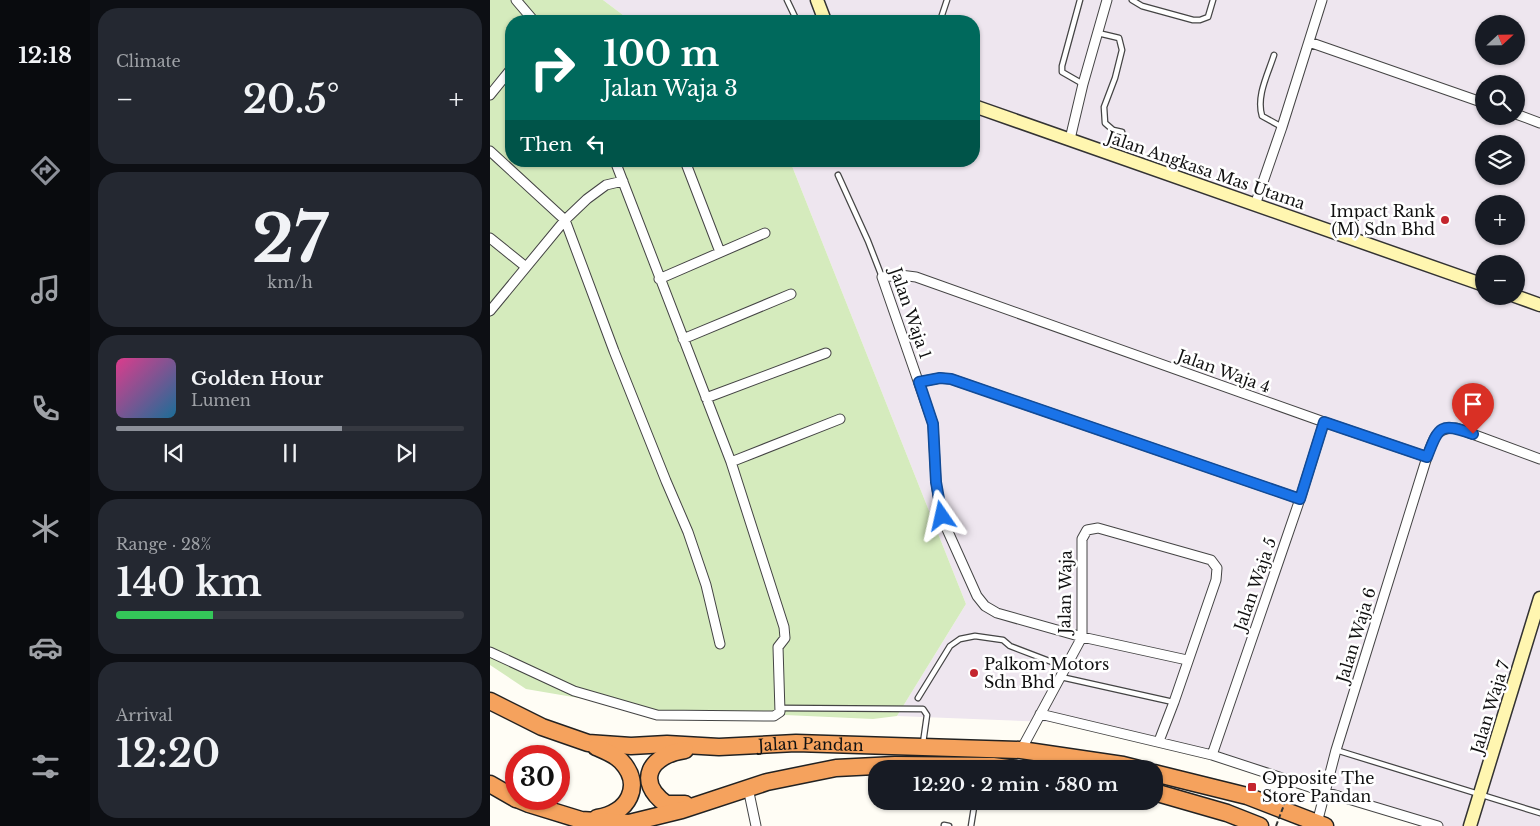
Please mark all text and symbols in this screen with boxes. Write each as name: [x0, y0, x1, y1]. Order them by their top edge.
north arrow: [1475, 15, 1525, 65]
map controls: [1475, 15, 1525, 305]
text: 100 m: [603, 32, 719, 75]
icon: right: [520, 35, 585, 100]
text: 12:18: [18, 42, 72, 69]
text: Climate: [116, 51, 181, 71]
text: Jalan Waja 3: [603, 75, 738, 102]
button: search: [1475, 75, 1525, 125]
text: 20.5°: [243, 76, 340, 123]
text: −: [116, 82, 134, 117]
text: +: [449, 82, 464, 117]
street label: Jalan Angkasa Mas Utama: [1102, 126, 1308, 213]
icon: left: [582, 130, 610, 158]
text: Then: [520, 133, 572, 156]
button: layers: [1475, 135, 1525, 185]
icon: directions: [28, 153, 63, 188]
button: +: [1475, 195, 1525, 245]
text: 27: [252, 199, 328, 280]
place label: Impact Rank (M) Sdn Bhd: [1330, 201, 1435, 239]
marker: Impact Rank (M) Sdn Bhd: [1439, 214, 1451, 226]
button: −: [1475, 255, 1525, 305]
street label: Jalan Waja 1: [885, 263, 936, 361]
icon: music: [28, 272, 63, 307]
text: km/h: [267, 272, 313, 292]
street label: Jalan Waja 4: [1173, 344, 1273, 397]
text: Golden Hour: [191, 367, 323, 390]
pin: [1452, 383, 1494, 434]
text: Lumen: [191, 390, 251, 410]
icon: arrive: [1459, 390, 1487, 418]
icon: phone: [28, 391, 63, 426]
icon: previous: [160, 439, 188, 467]
icon: pause: [276, 439, 304, 467]
icon: next: [392, 439, 420, 467]
position arrow: [915, 489, 967, 541]
icon: climate: [28, 511, 63, 546]
text: Range · 28%: [116, 534, 211, 554]
street label: Jalan Waja 5: [1229, 535, 1280, 635]
street label: Jalan Waja: [1054, 550, 1076, 636]
text: 140 km: [116, 559, 262, 606]
street label: Jalan Waja 6: [1331, 585, 1380, 687]
icon: car: [28, 630, 63, 665]
place label: Palkom Motors Sdn Bhd: [984, 654, 1109, 692]
street label: Jalan Waja 7: [1466, 657, 1514, 758]
marker: Palkom Motors Sdn Bhd: [968, 667, 980, 679]
text: Arrival: [116, 705, 173, 725]
text: 12:20: [116, 730, 220, 777]
street label: Jalan Pandan: [755, 733, 864, 755]
speed limit sign: 30: [505, 745, 570, 810]
icon: filters: [28, 749, 63, 784]
place label: Opposite The Store Pandan: [1262, 768, 1374, 806]
text: 12:20 · 2 min · 580 m: [913, 773, 1118, 796]
marker: Opposite The Store Pandan: [1246, 781, 1258, 793]

